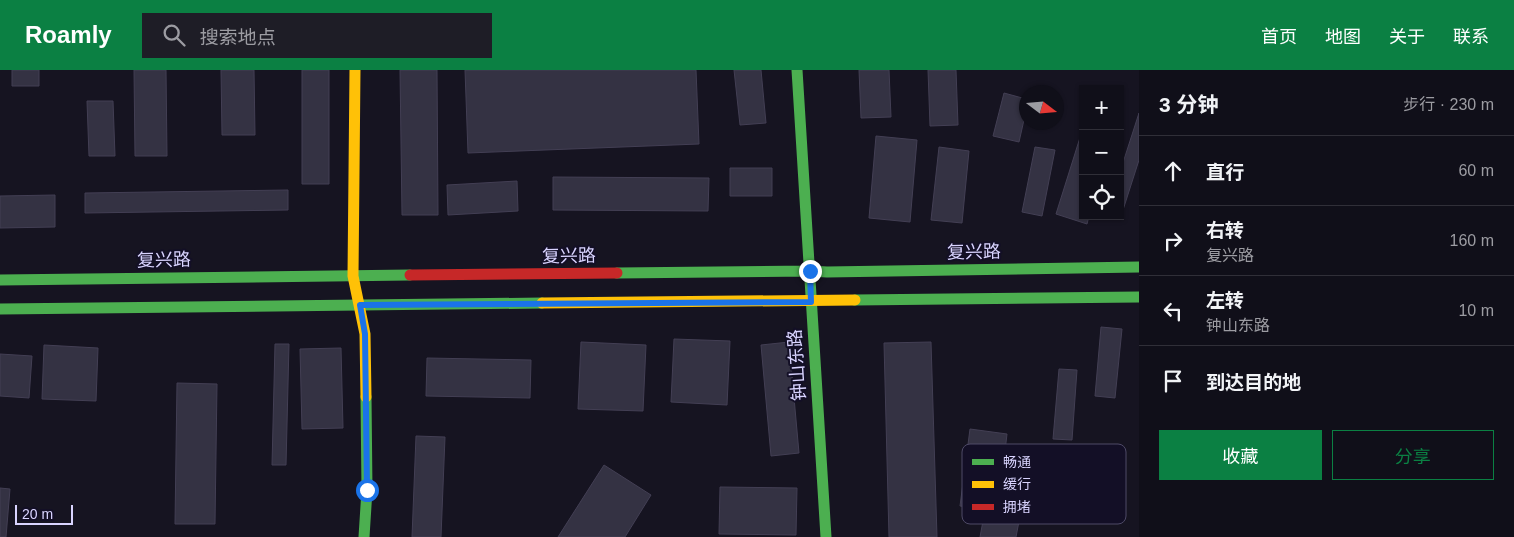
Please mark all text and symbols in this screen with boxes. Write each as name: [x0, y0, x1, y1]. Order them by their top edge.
search box: [142, 13, 492, 58]
text: Roamly: [25, 21, 112, 48]
icon: search: [160, 21, 188, 49]
text: 搜索地点: [200, 27, 276, 48]
text: 首页: [1261, 27, 1297, 47]
text: 地图: [1325, 27, 1361, 47]
text: 关于: [1389, 27, 1425, 47]
text: 联系: [1453, 27, 1489, 47]
north arrow: [1019, 85, 1064, 130]
map controls: [1079, 85, 1124, 220]
button: +: [1079, 85, 1124, 130]
text: 3 分钟: [1159, 93, 1219, 116]
text: 步行 · 230 m: [1403, 96, 1494, 113]
button: −: [1079, 130, 1124, 175]
icon: ahead: [1159, 157, 1187, 185]
text: 直行: [1206, 162, 1244, 183]
text: 60 m: [1458, 162, 1494, 179]
button: locate: [1079, 175, 1124, 220]
text: 右转: [1206, 220, 1244, 241]
icon: right: [1159, 227, 1187, 255]
text: 160 m: [1450, 232, 1494, 249]
street label: 复兴路: [947, 242, 1001, 262]
street label: 复兴路: [542, 246, 596, 266]
text: 复兴路: [1206, 247, 1254, 264]
street label: 复兴路: [137, 250, 191, 270]
route end: [799, 260, 822, 283]
text: 左转: [1206, 290, 1244, 311]
icon: left: [1159, 297, 1187, 325]
text: 10 m: [1458, 302, 1494, 319]
text: 钟山东路: [1206, 317, 1270, 334]
street label: 钟山东路: [785, 328, 809, 402]
icon: arrive: [1159, 367, 1187, 395]
text: 到达目的地: [1206, 372, 1301, 393]
button: 收藏: [1159, 430, 1322, 480]
button: 分享: [1332, 430, 1494, 480]
legend: [962, 444, 1126, 524]
text: 畅通: [1003, 454, 1031, 470]
text: 缓行: [1003, 476, 1031, 492]
route start: [356, 479, 379, 502]
text: 拥堵: [1003, 499, 1031, 515]
scale bar: [15, 502, 72, 525]
text: 20 m: [22, 506, 53, 522]

